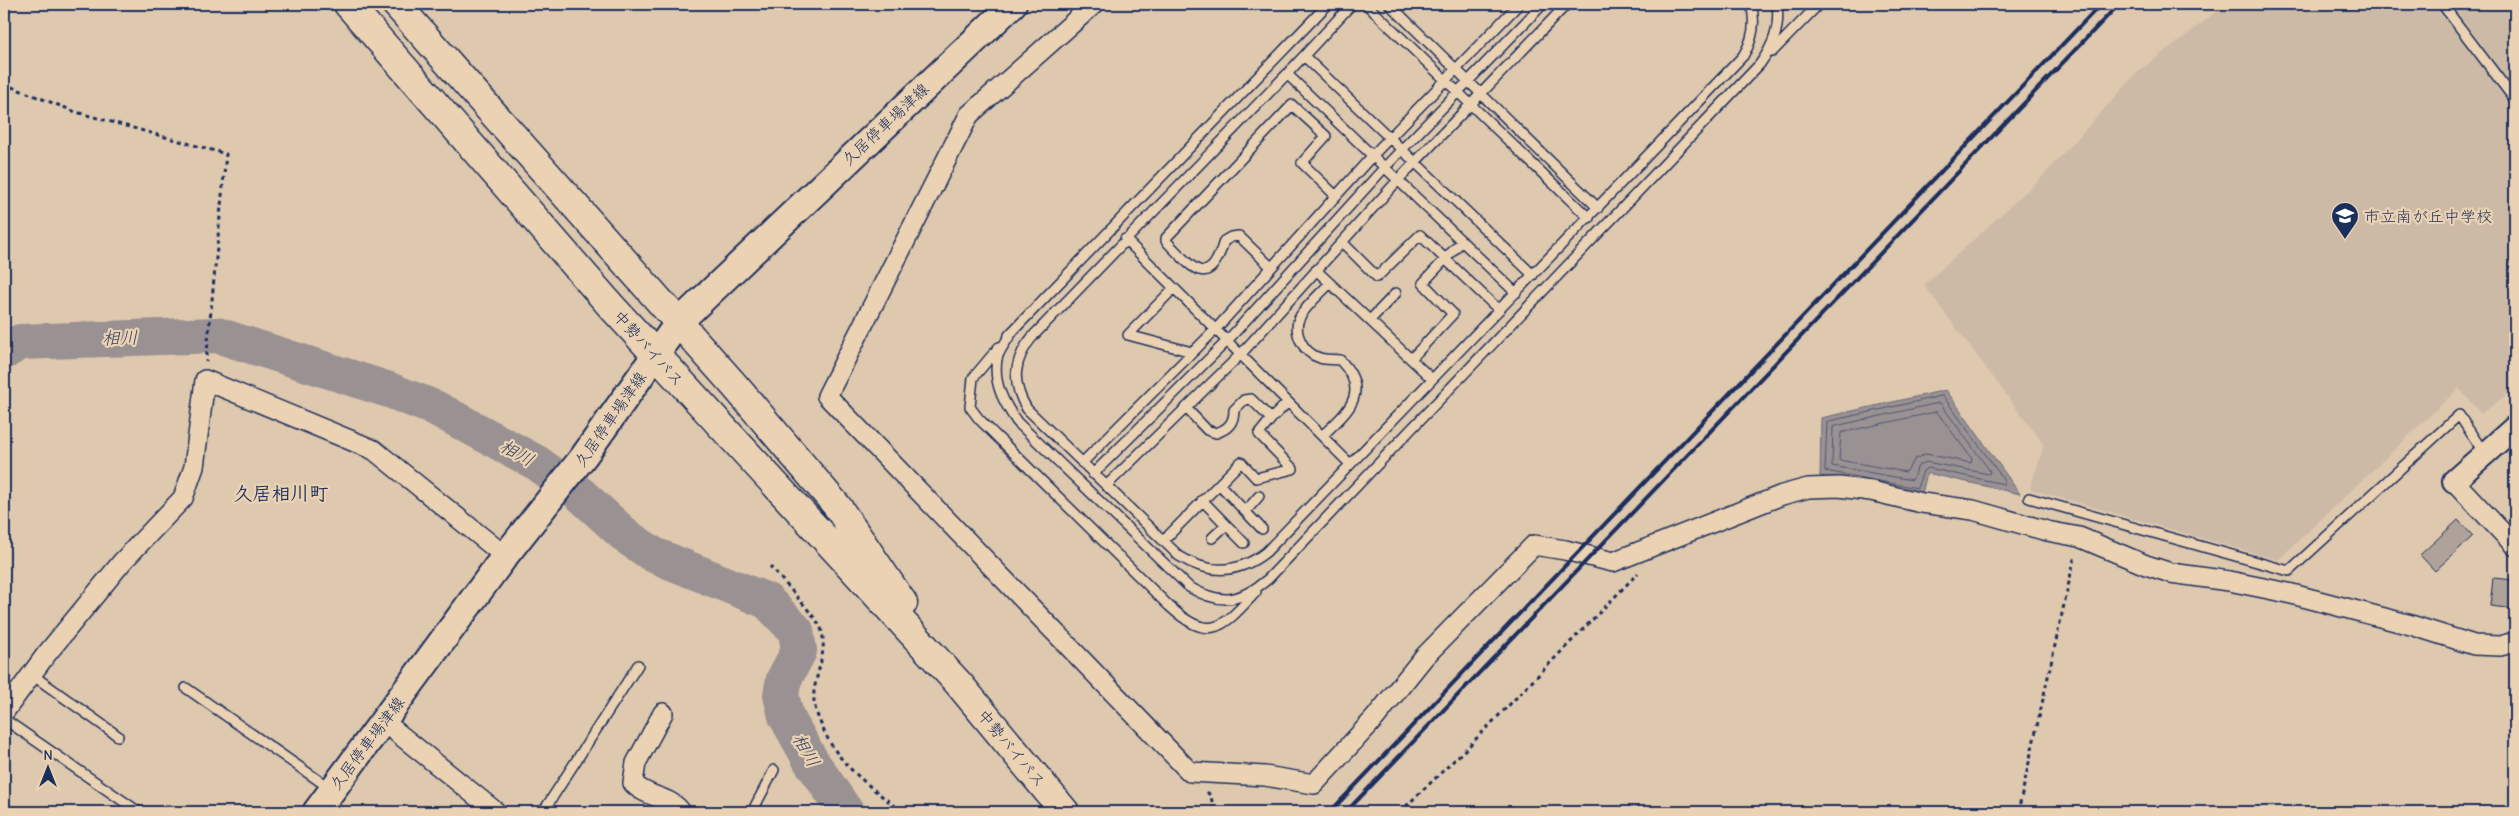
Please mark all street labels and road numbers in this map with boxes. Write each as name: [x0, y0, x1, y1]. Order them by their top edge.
street label: 久居停車場津線: [839, 80, 933, 170]
street label: 中勢バイパス: [610, 307, 687, 390]
street label: 久居停車場津線: [571, 369, 650, 471]
street label: 久居停車場津線: [327, 693, 409, 794]
street label: 中勢バイパス: [974, 706, 1049, 791]

